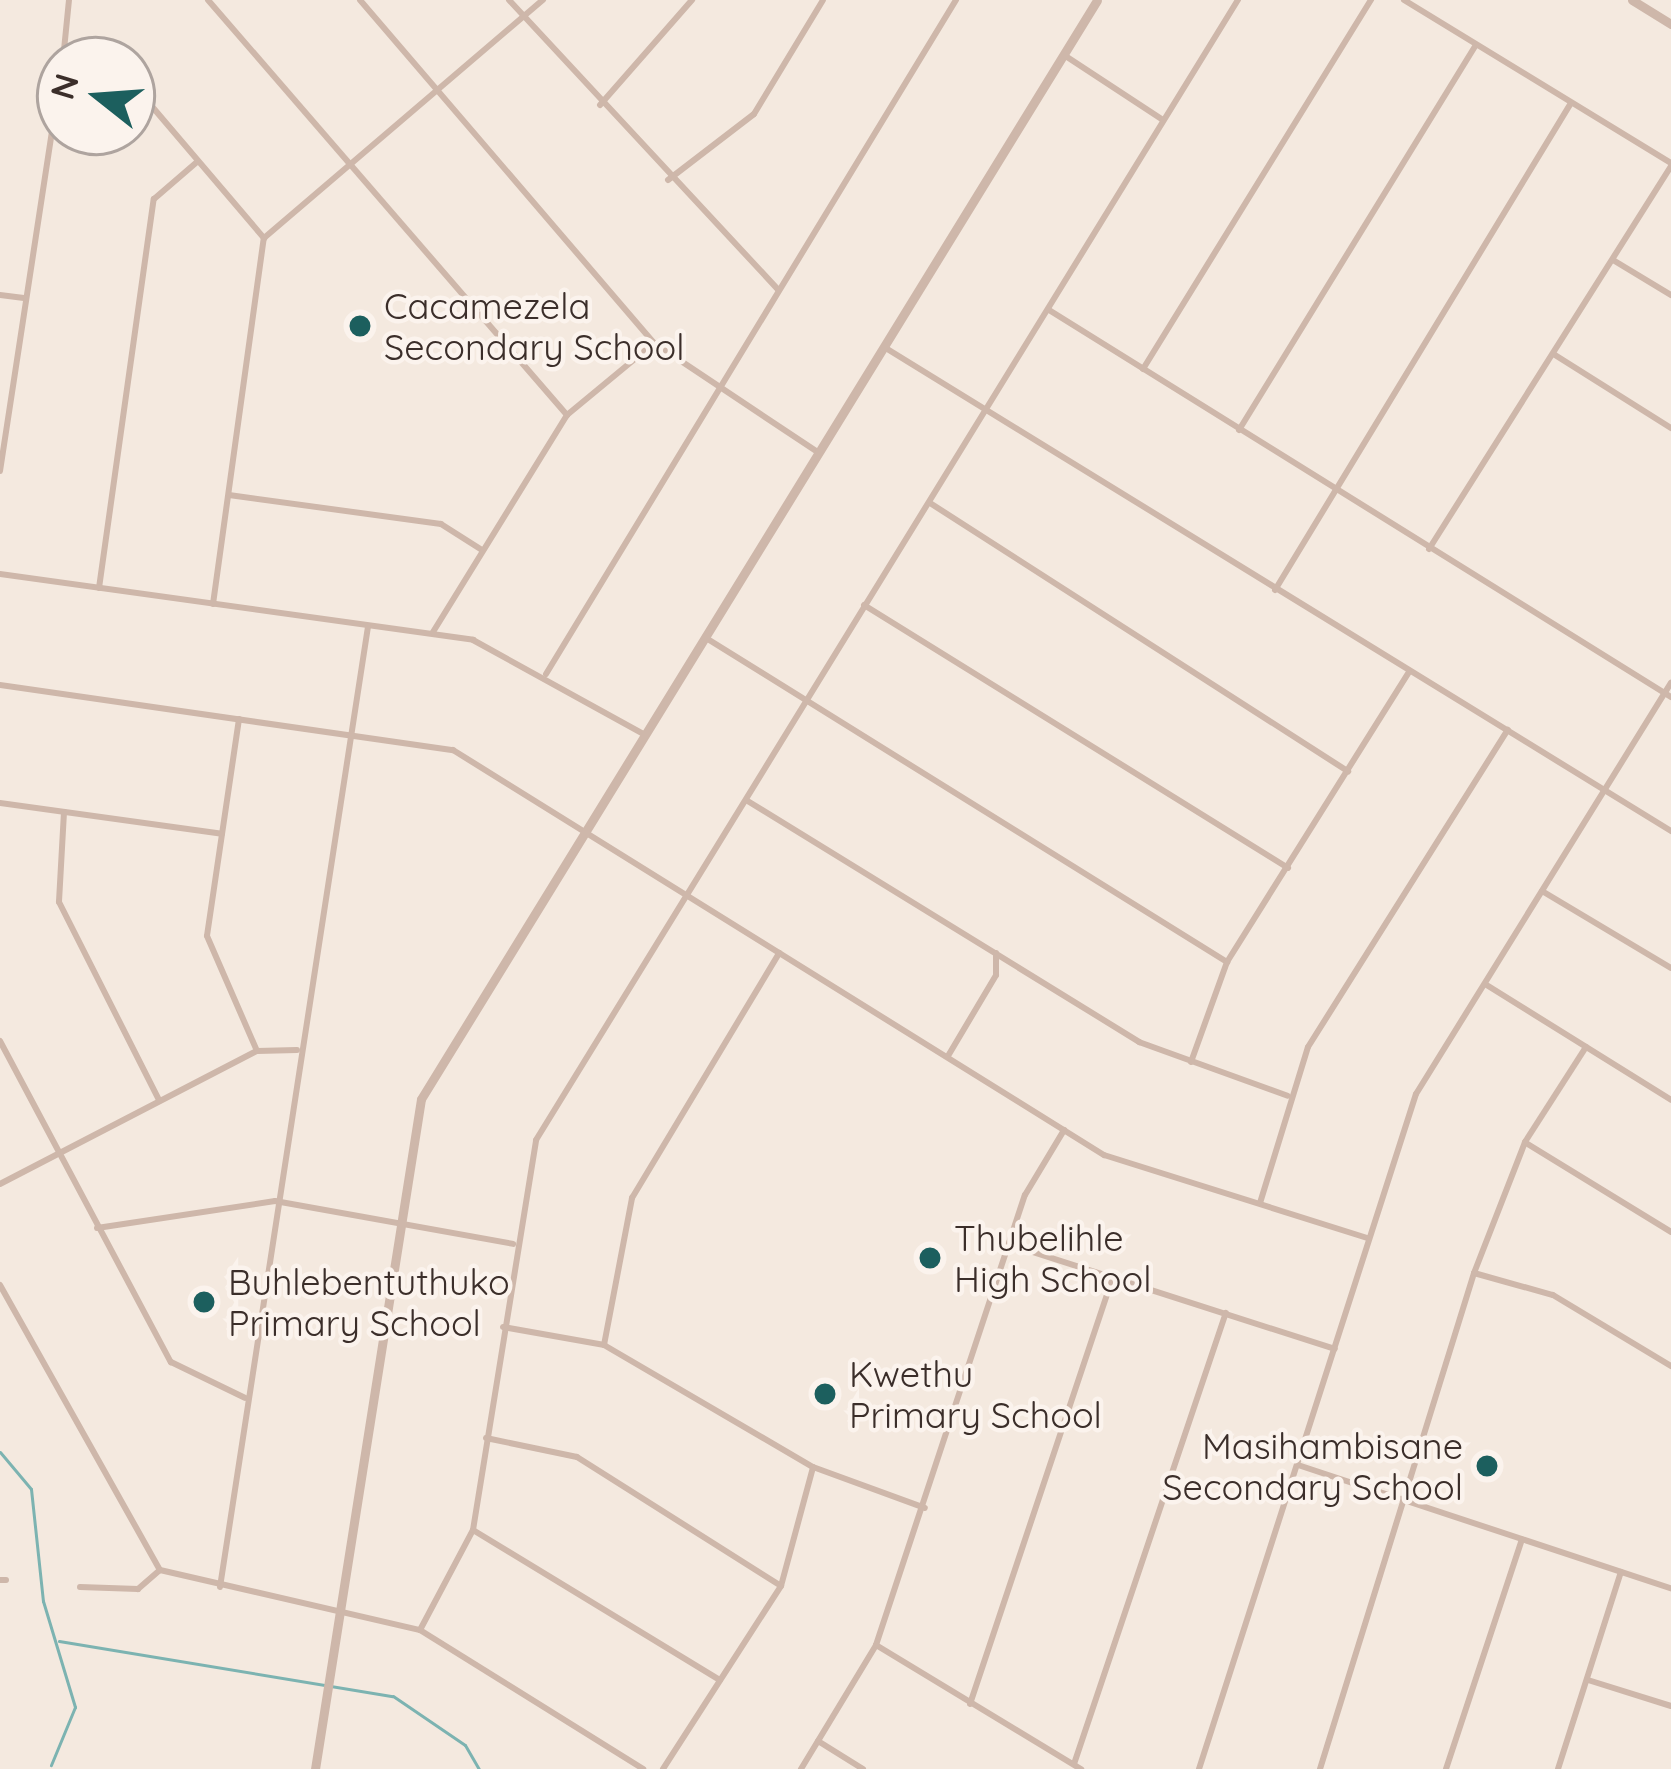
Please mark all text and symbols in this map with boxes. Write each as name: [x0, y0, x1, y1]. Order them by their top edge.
north arrow: [36, 36, 156, 156]
text: N: [41, 69, 87, 104]
place label: Cacamezela Secondary School: [384, 283, 685, 368]
marker: Cacamezela Secondary School: [347, 313, 373, 339]
place label: Thubelihle High School: [954, 1215, 1151, 1300]
marker: Thubelihle High School: [917, 1245, 943, 1271]
place label: Buhlebentuthuko Primary School: [228, 1259, 510, 1344]
marker: Buhlebentuthuko Primary School: [191, 1289, 217, 1315]
place label: Kwethu Primary School: [849, 1351, 1102, 1436]
marker: Kwethu Primary School: [812, 1381, 838, 1407]
place label: Masihambisane Secondary School: [1162, 1423, 1463, 1508]
marker: Masihambisane Secondary School: [1474, 1453, 1500, 1479]

